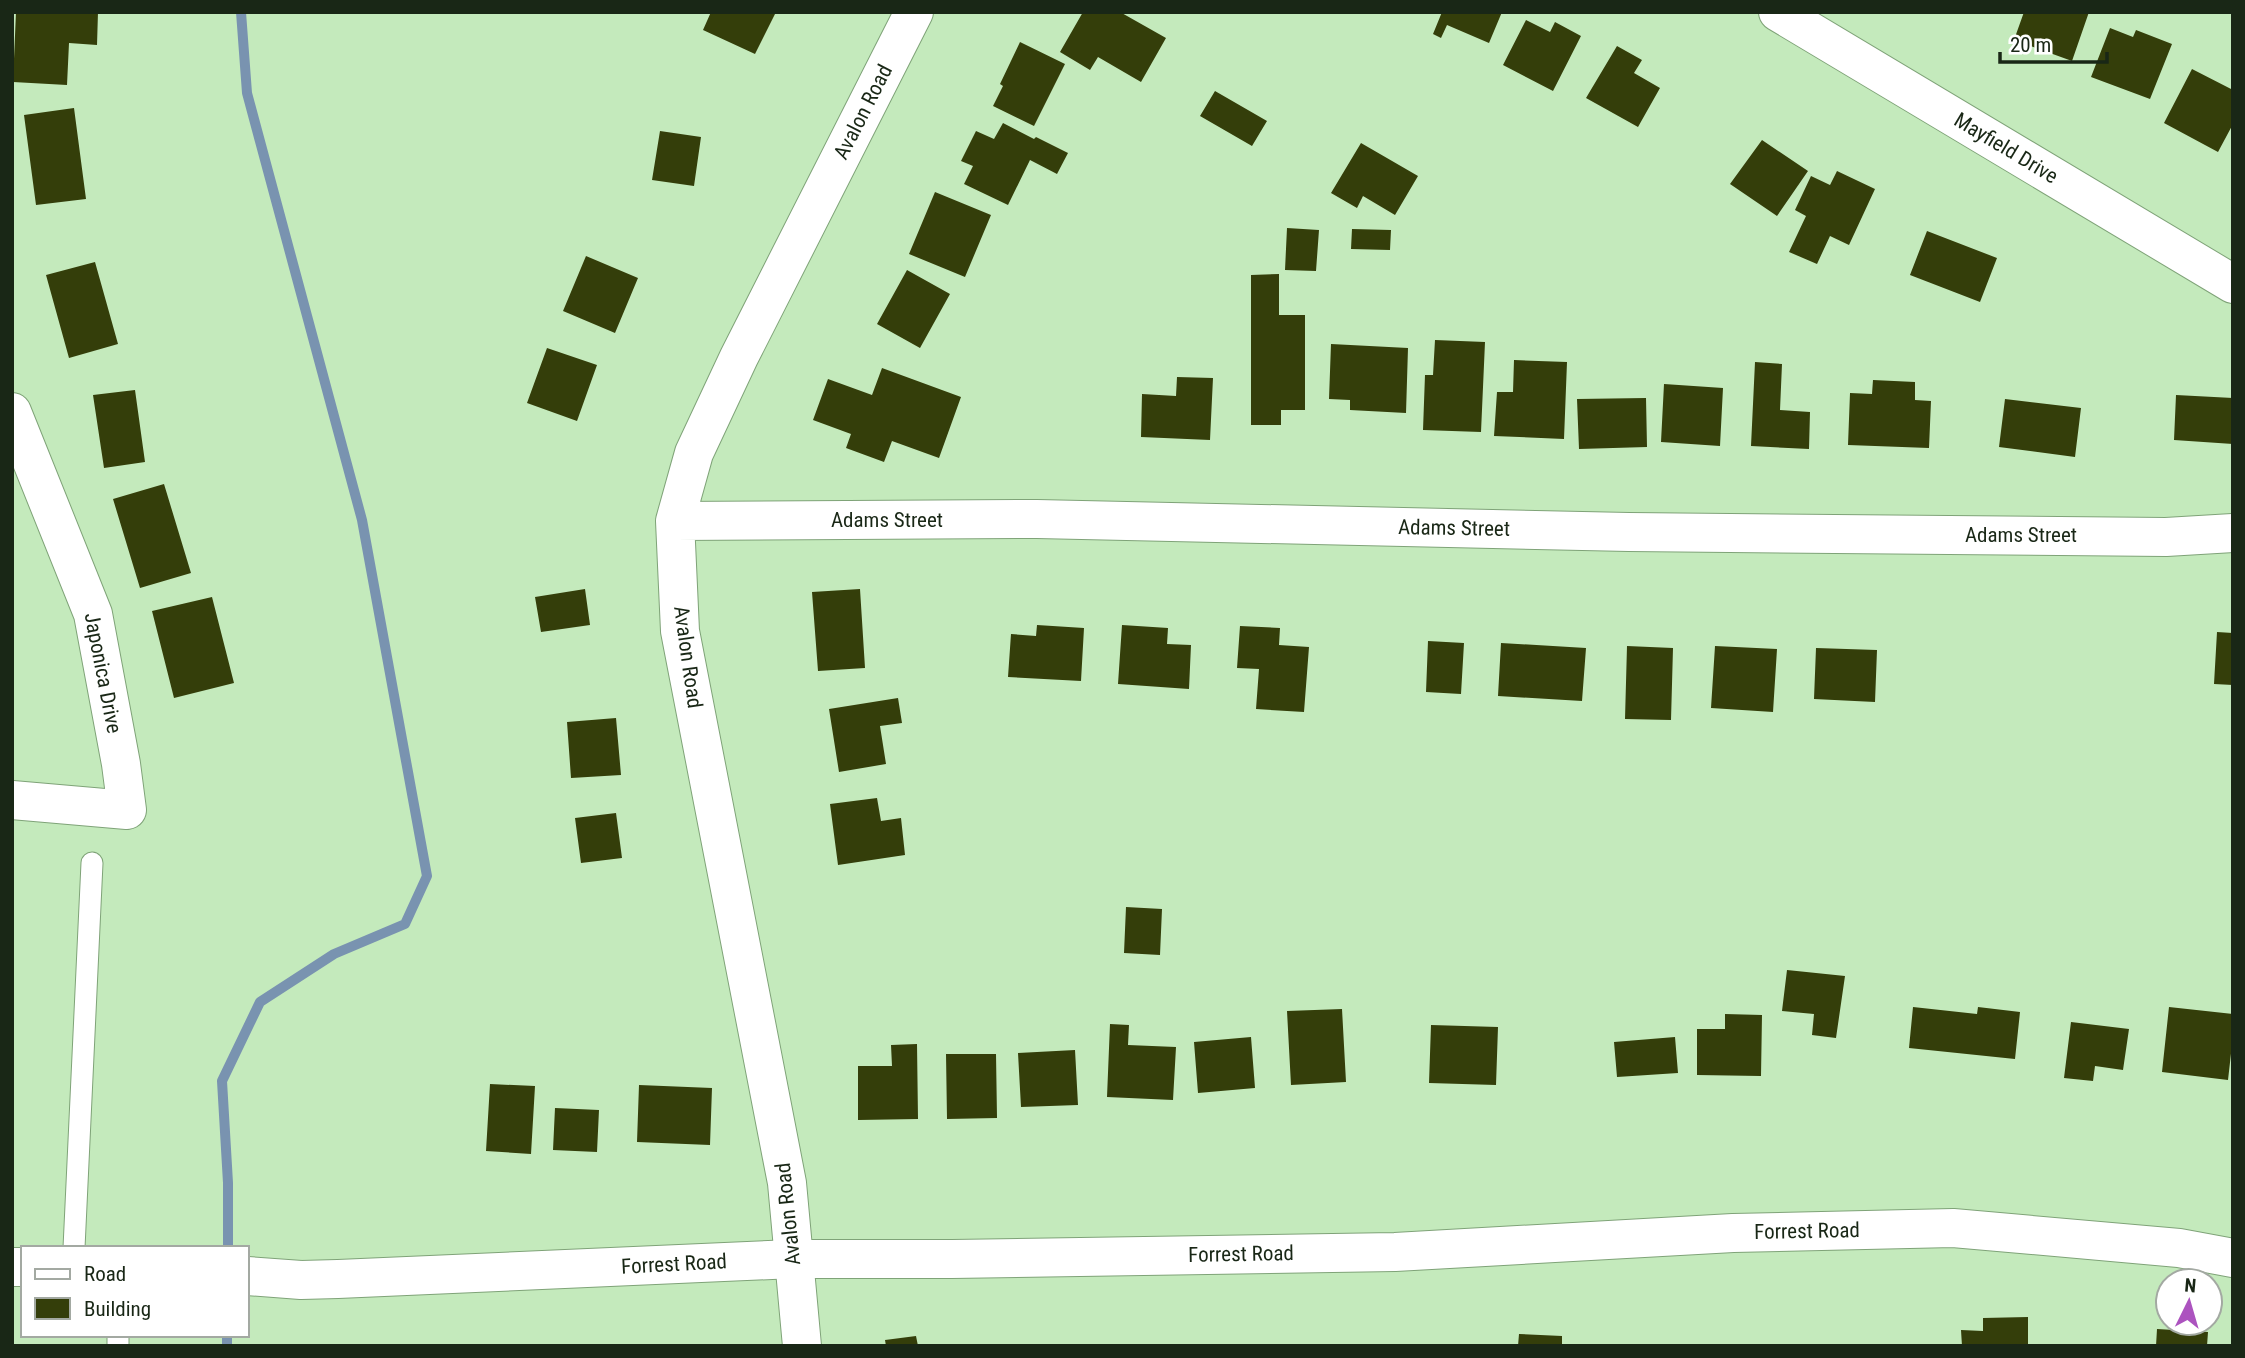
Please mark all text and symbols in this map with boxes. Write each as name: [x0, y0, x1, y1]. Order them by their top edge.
scale bar: [2000, 21, 2107, 65]
text: 20 m: [2010, 33, 2051, 57]
street label: Avalon Road: [829, 61, 897, 163]
street label: Mayfield Drive: [1950, 108, 2062, 188]
street label: Adams Street: [831, 508, 943, 532]
street label: Adams Street: [1398, 515, 1510, 541]
street label: Adams Street: [1965, 523, 2077, 547]
street label: Avalon Road: [669, 604, 707, 710]
street label: Japonica Drive: [80, 611, 127, 736]
street label: Avalon Road: [771, 1162, 805, 1266]
street label: Forrest Road: [1754, 1218, 1860, 1244]
street label: Forrest Road: [1188, 1241, 1294, 1267]
legend: [21, 1246, 248, 1337]
street label: Forrest Road: [621, 1249, 727, 1279]
text: Road: [84, 1262, 126, 1286]
north arrow: [2154, 1267, 2224, 1337]
text: N: [2184, 1274, 2197, 1298]
text: Building: [84, 1297, 151, 1321]

